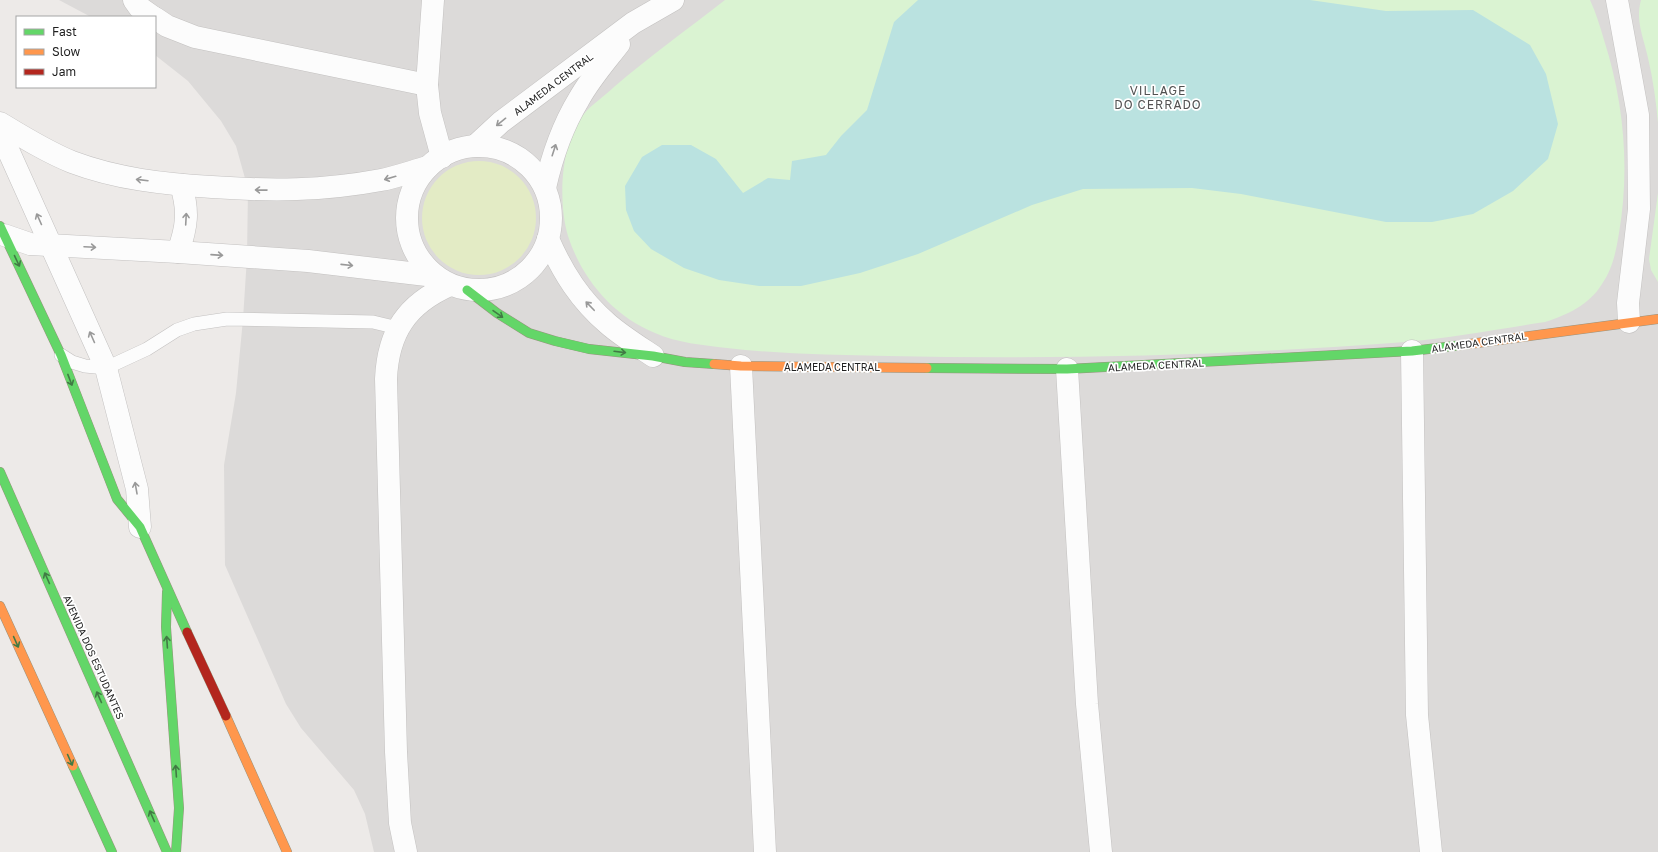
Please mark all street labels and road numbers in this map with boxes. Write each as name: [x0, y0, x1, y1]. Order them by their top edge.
street label: ALAMEDA CENTRAL: [511, 50, 595, 118]
street label: ALAMEDA CENTRAL: [1431, 329, 1528, 355]
street label: ALAMEDA CENTRAL: [1108, 356, 1205, 374]
street label: ALAMEDA CENTRAL: [784, 361, 880, 373]
street label: AVENIDA DOS ESTUDANTES: [61, 593, 127, 721]

